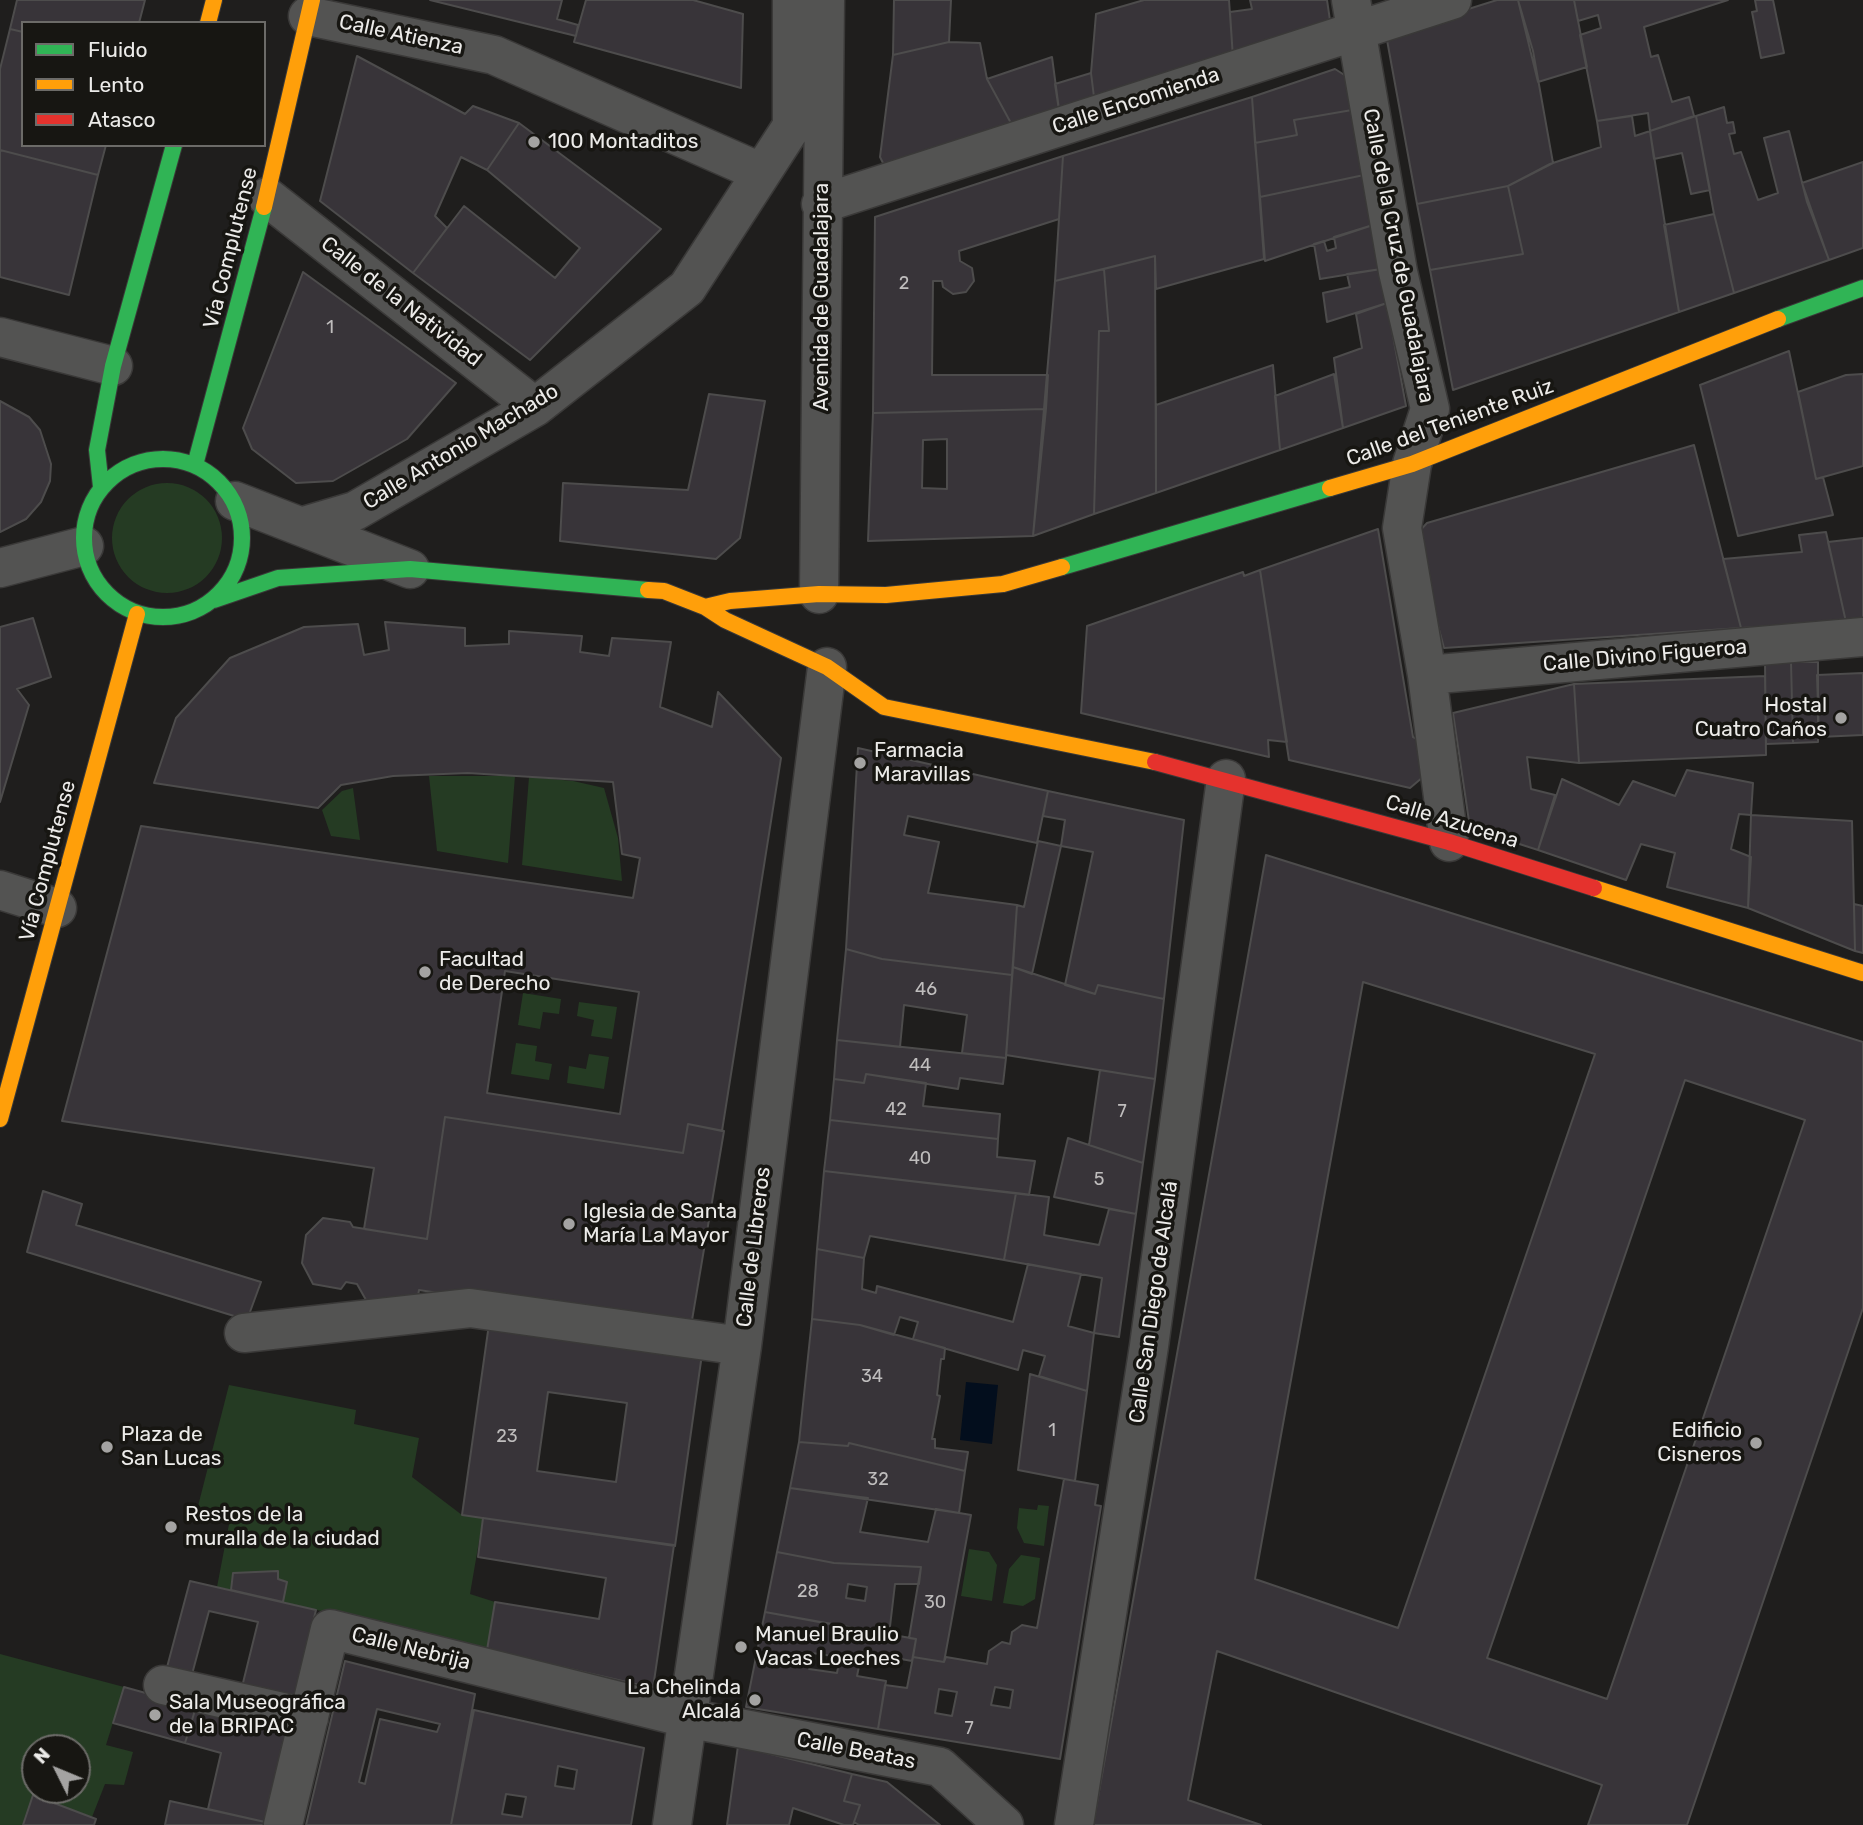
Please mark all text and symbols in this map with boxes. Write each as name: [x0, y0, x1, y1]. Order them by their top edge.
street label: Calle Atienza: [337, 10, 465, 60]
legend: [21, 21, 266, 147]
text: Fluido: [88, 37, 148, 62]
street label: Calle Encomienda: [1049, 62, 1223, 140]
text: Lento: [88, 72, 144, 97]
text: Atasco: [88, 107, 156, 132]
street label: Calle de la Cruz de Guadalajara: [1357, 107, 1439, 405]
place label: 100 Montaditos: [548, 129, 698, 155]
marker: 100 Montaditos: [526, 134, 542, 150]
street label: Vía Complutense: [199, 165, 263, 331]
street label: Avenida de Guadalajara: [809, 183, 835, 411]
street label: Calle de la Natividad: [316, 232, 486, 372]
house number: 2: [899, 273, 909, 295]
house number: 1: [326, 317, 334, 339]
street label: Calle del Teniente Ruiz: [1343, 374, 1557, 472]
street label: Calle Antonio Machado: [359, 379, 563, 515]
street label: Calle Divino Figueroa: [1542, 635, 1748, 677]
place label: Hostal Cuatro Caños: [1695, 693, 1827, 743]
marker: Hostal Cuatro Caños: [1833, 710, 1849, 726]
place label: Farmacia Maravillas: [874, 738, 971, 788]
marker: Farmacia Maravillas: [852, 755, 868, 771]
street label: Vía Complutense: [14, 778, 82, 944]
street label: Calle Azucena: [1382, 790, 1522, 854]
place label: Facultad de Derecho: [439, 947, 551, 997]
marker: Facultad de Derecho: [417, 964, 433, 980]
house number: 46: [915, 979, 937, 1001]
house number: 44: [909, 1055, 931, 1077]
house number: 42: [885, 1099, 907, 1121]
house number: 7: [1117, 1101, 1127, 1123]
house number: 40: [909, 1148, 931, 1170]
street label: Calle de Libreros: [732, 1165, 776, 1329]
house number: 5: [1094, 1169, 1104, 1191]
street label: Calle San Diego de Alcalá: [1124, 1179, 1184, 1425]
place label: Iglesia de Santa María La Mayor: [583, 1199, 737, 1249]
marker: Iglesia de Santa María La Mayor: [561, 1216, 577, 1232]
house number: 34: [861, 1366, 883, 1388]
place label: Edificio Cisneros: [1657, 1418, 1742, 1468]
house number: 1: [1048, 1420, 1056, 1442]
place label: Plaza de San Lucas: [121, 1422, 222, 1472]
house number: 23: [496, 1426, 518, 1448]
marker: Edificio Cisneros: [1748, 1435, 1764, 1451]
marker: Plaza de San Lucas: [99, 1439, 115, 1455]
house number: 32: [867, 1469, 889, 1491]
place label: Restos de la muralla de la ciudad: [185, 1502, 380, 1552]
marker: Restos de la muralla de la ciudad: [163, 1519, 179, 1535]
house number: 28: [797, 1581, 819, 1603]
house number: 30: [924, 1592, 946, 1614]
street label: Calle Nebrija: [349, 1622, 473, 1676]
place label: Manuel Braulio Vacas Loeches: [755, 1622, 900, 1672]
marker: Manuel Braulio Vacas Loeches: [733, 1639, 749, 1655]
place label: La Chelinda Alcalá: [627, 1675, 741, 1725]
place label: Sala Museográfica de la BRIPAC: [169, 1690, 346, 1740]
marker: La Chelinda Alcalá: [747, 1692, 763, 1708]
marker: Sala Museográfica de la BRIPAC: [147, 1707, 163, 1723]
house number: 7: [964, 1718, 974, 1740]
street label: Calle Beatas: [794, 1727, 918, 1775]
north arrow: [21, 1734, 91, 1804]
text: N: [29, 1743, 55, 1769]

